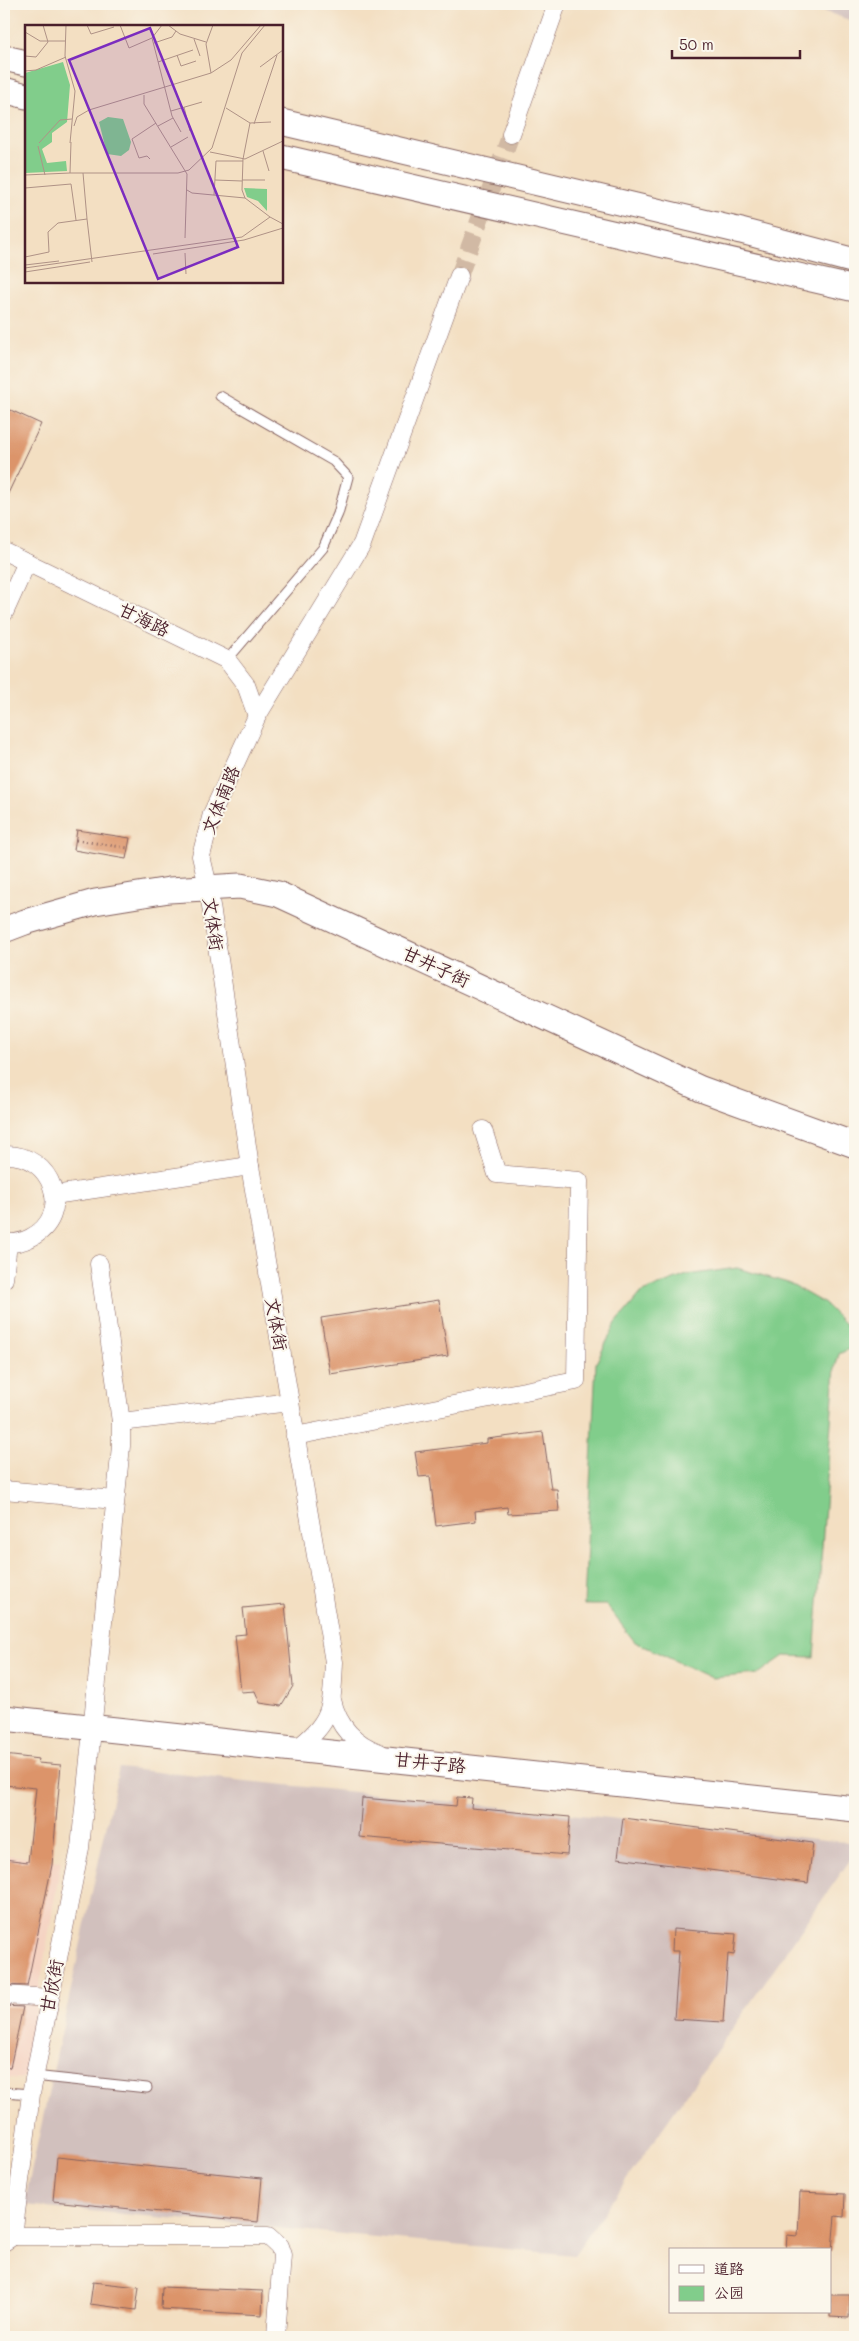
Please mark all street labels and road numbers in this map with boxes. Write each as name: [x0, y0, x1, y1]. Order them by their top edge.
street label: 甘海路: [115, 596, 174, 642]
street label: 文体南路: [195, 762, 245, 837]
street label: 文体街: [198, 895, 230, 952]
street label: 甘井子街: [399, 940, 474, 992]
street label: 文体街: [260, 1295, 293, 1352]
street label: 甘井子路: [393, 1746, 467, 1778]
street label: 甘欣街: [34, 1957, 68, 2015]

